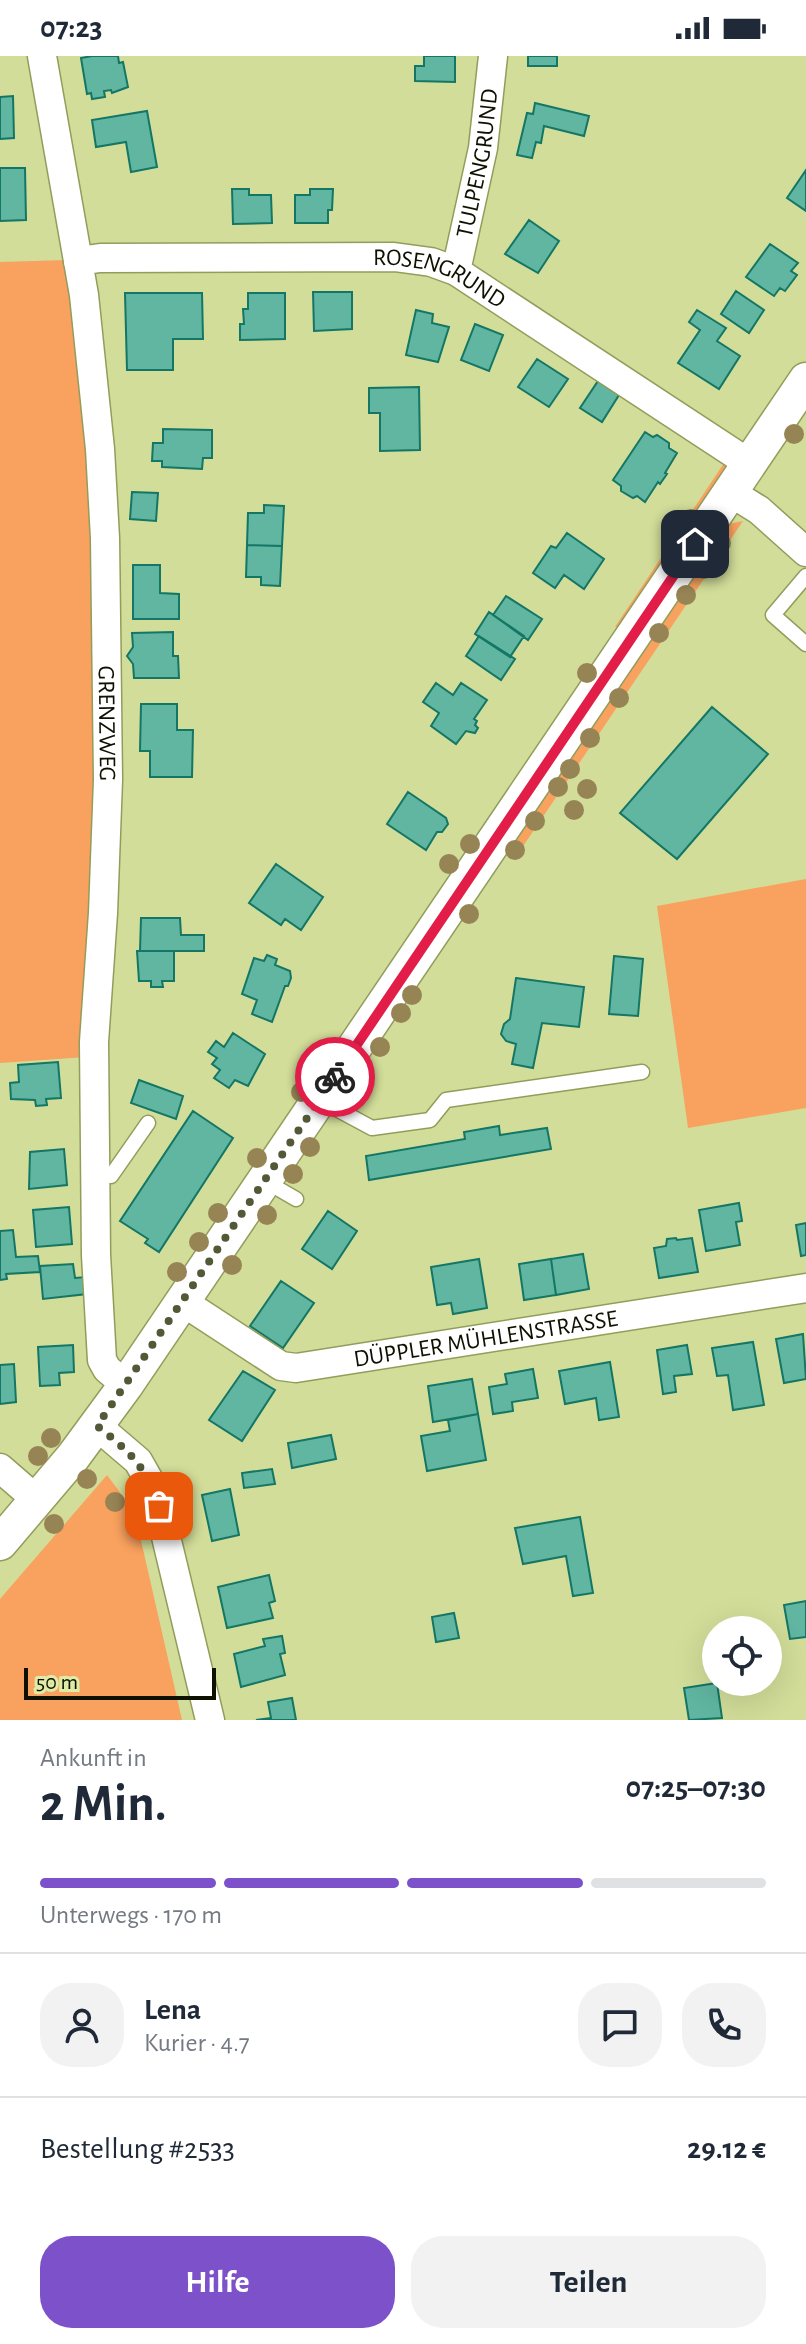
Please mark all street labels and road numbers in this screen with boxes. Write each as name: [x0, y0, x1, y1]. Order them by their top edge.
street label: TULPENGRUND: [453, 88, 502, 240]
street label: ROSENGRUND: [373, 246, 509, 313]
street label: GRENZWEG: [94, 666, 119, 781]
street label: DÜPPLER MÜHLENSTRASSE: [352, 1307, 620, 1372]

